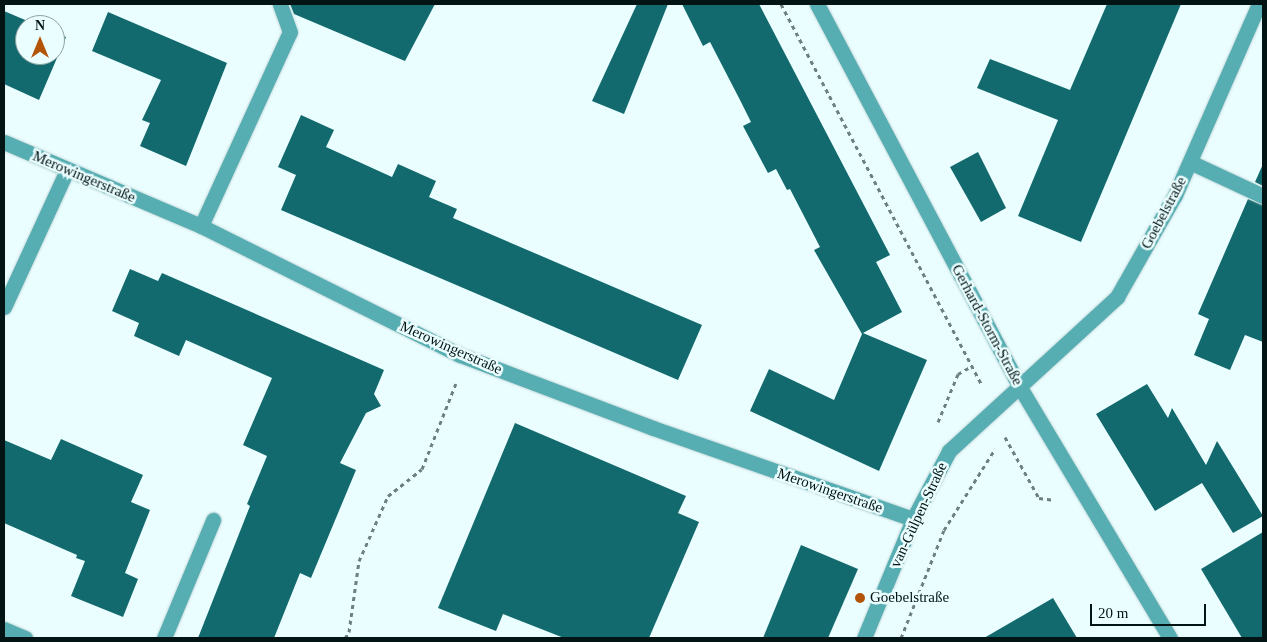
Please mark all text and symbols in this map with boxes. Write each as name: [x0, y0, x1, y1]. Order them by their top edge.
north arrow: [15, 15, 65, 65]
text: N: [35, 18, 45, 33]
street label: Merowingerstraße: [30, 147, 138, 207]
street label: Goebelstraße: [1137, 174, 1191, 252]
street label: Gerhard-Storm-Straße: [948, 262, 1026, 388]
street label: Merowingerstraße: [397, 317, 505, 379]
street label: van-Gülpen-Straße: [887, 459, 951, 571]
street label: Merowingerstraße: [775, 465, 885, 517]
place label: Goebelstraße: [870, 589, 949, 607]
marker: Goebelstraße: [854, 592, 866, 604]
scale bar: [1092, 594, 1208, 626]
text: 20 m: [1098, 605, 1128, 621]

